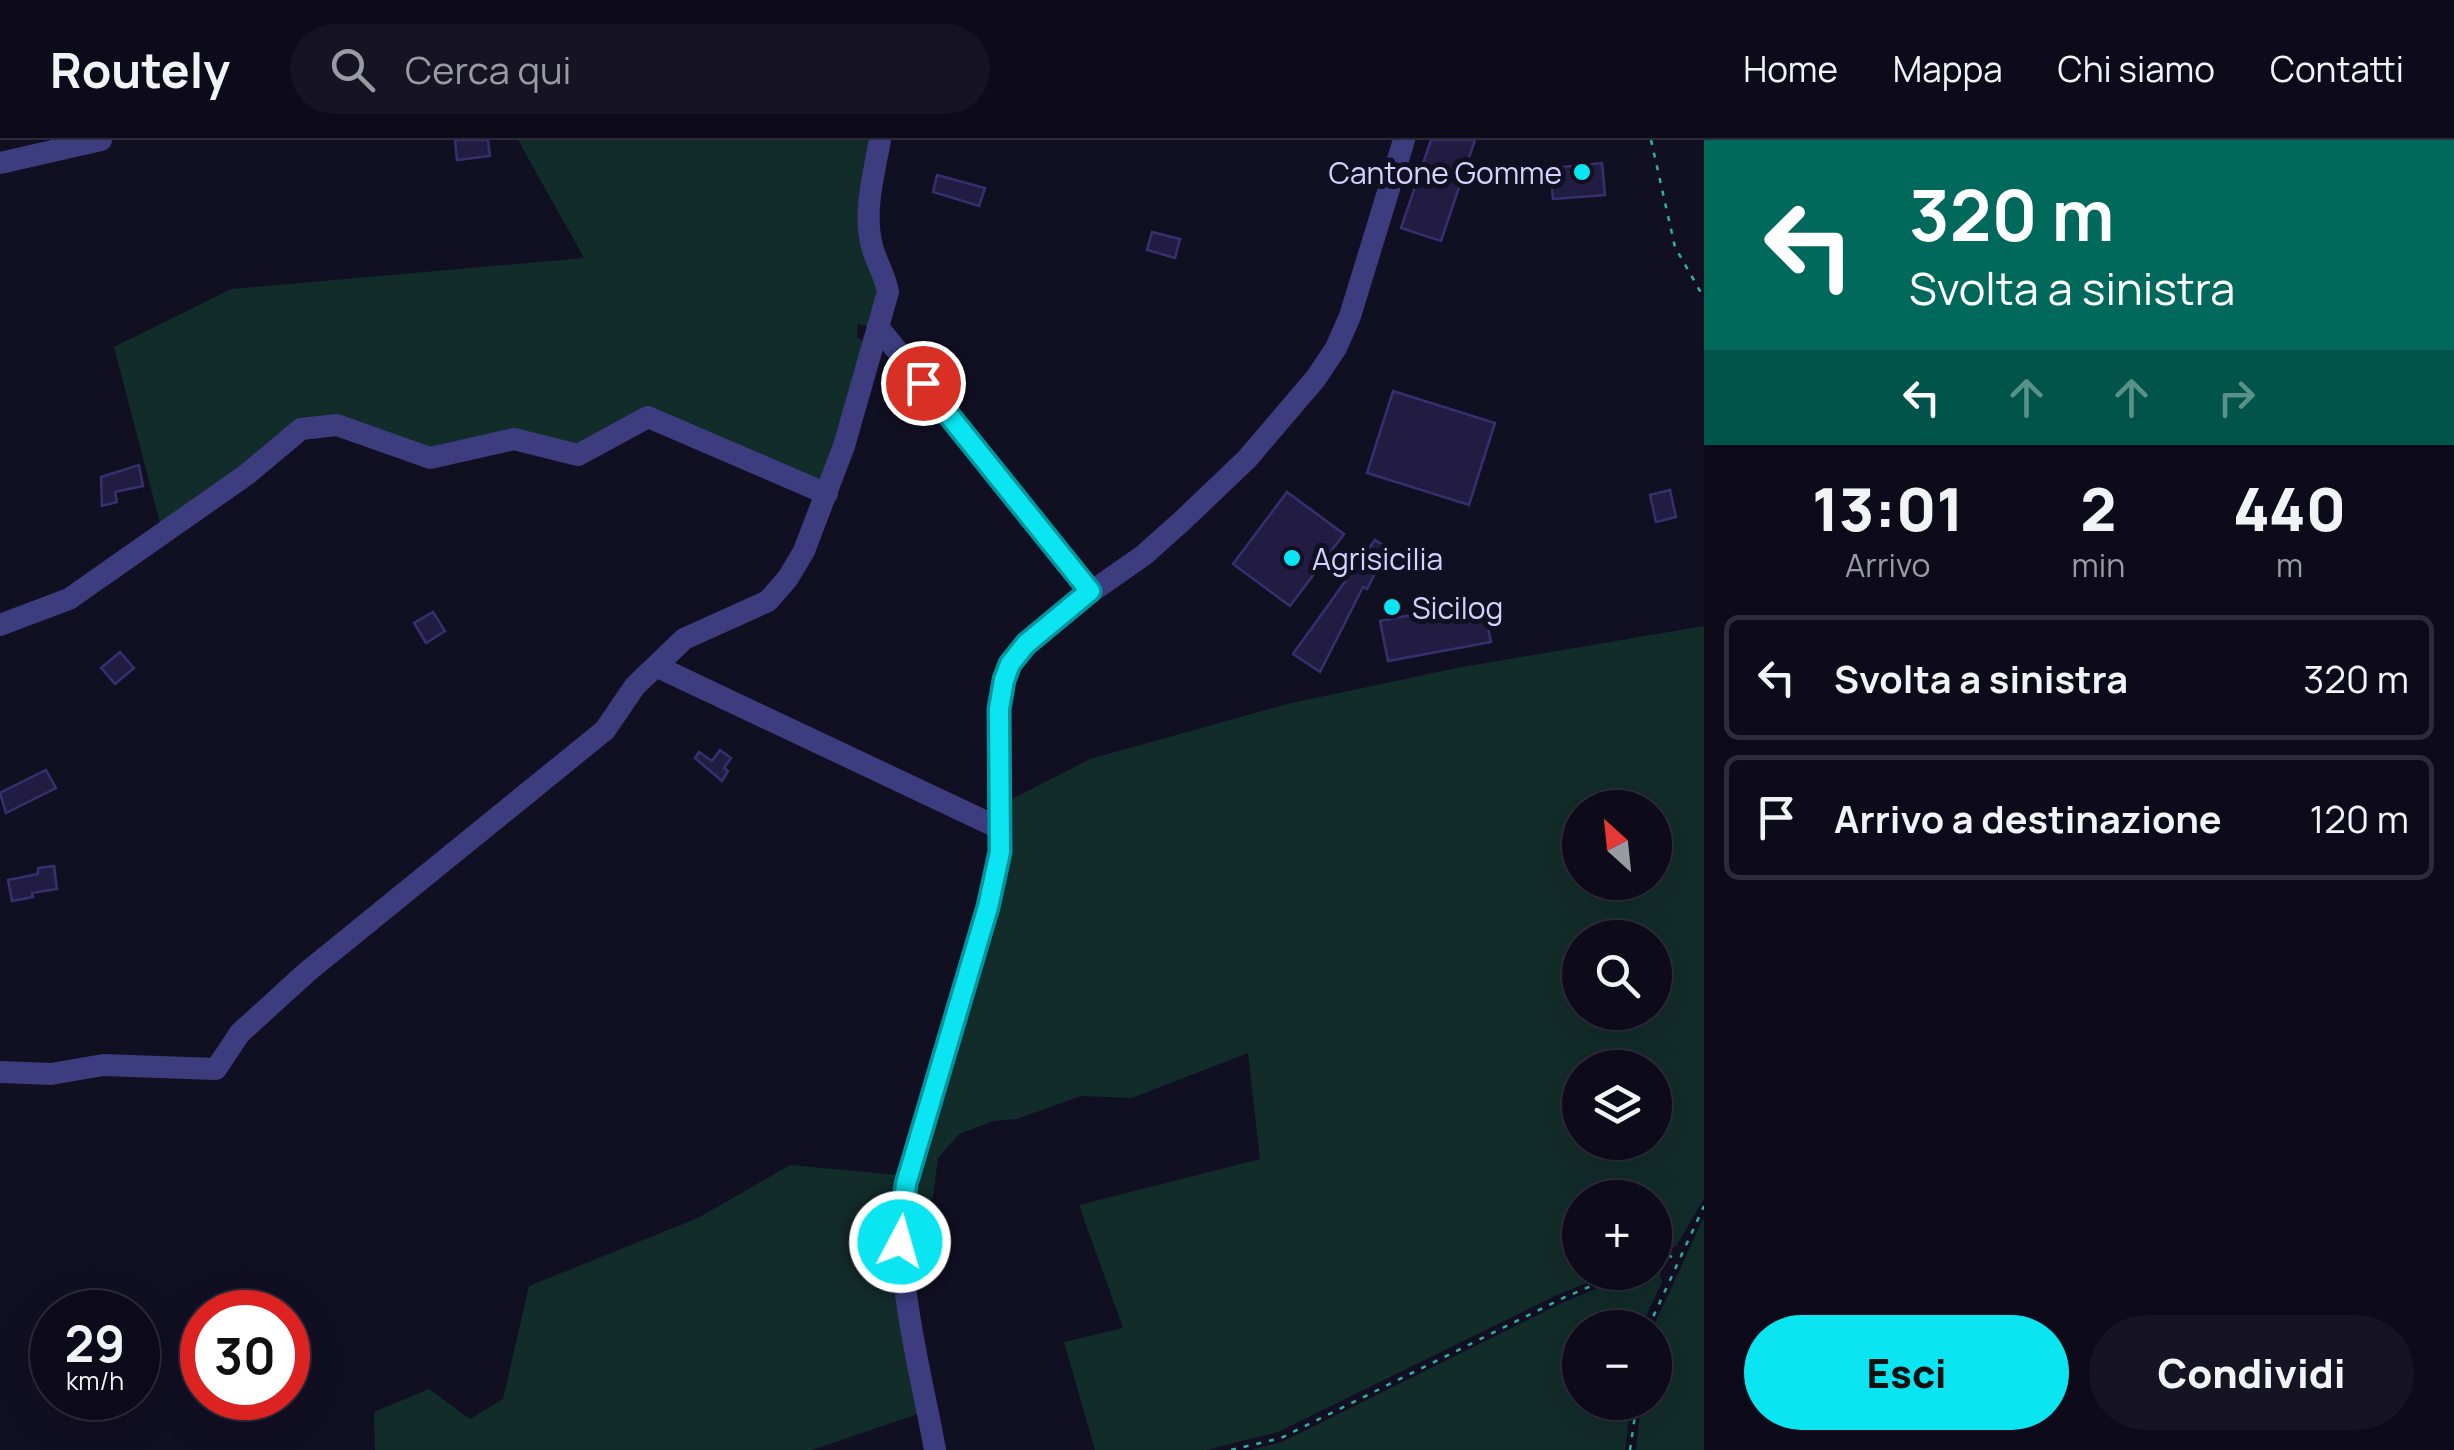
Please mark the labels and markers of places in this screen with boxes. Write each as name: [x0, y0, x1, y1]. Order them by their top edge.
place label: Cantone Gomme: [1328, 152, 1562, 193]
marker: Cantone Gomme: [1571, 161, 1593, 183]
pin: [881, 341, 966, 426]
place label: Agrisicilia: [1312, 538, 1443, 579]
marker: Agrisicilia: [1281, 547, 1303, 569]
place label: Sicilog: [1412, 587, 1503, 628]
marker: Sicilog: [1381, 596, 1403, 618]

